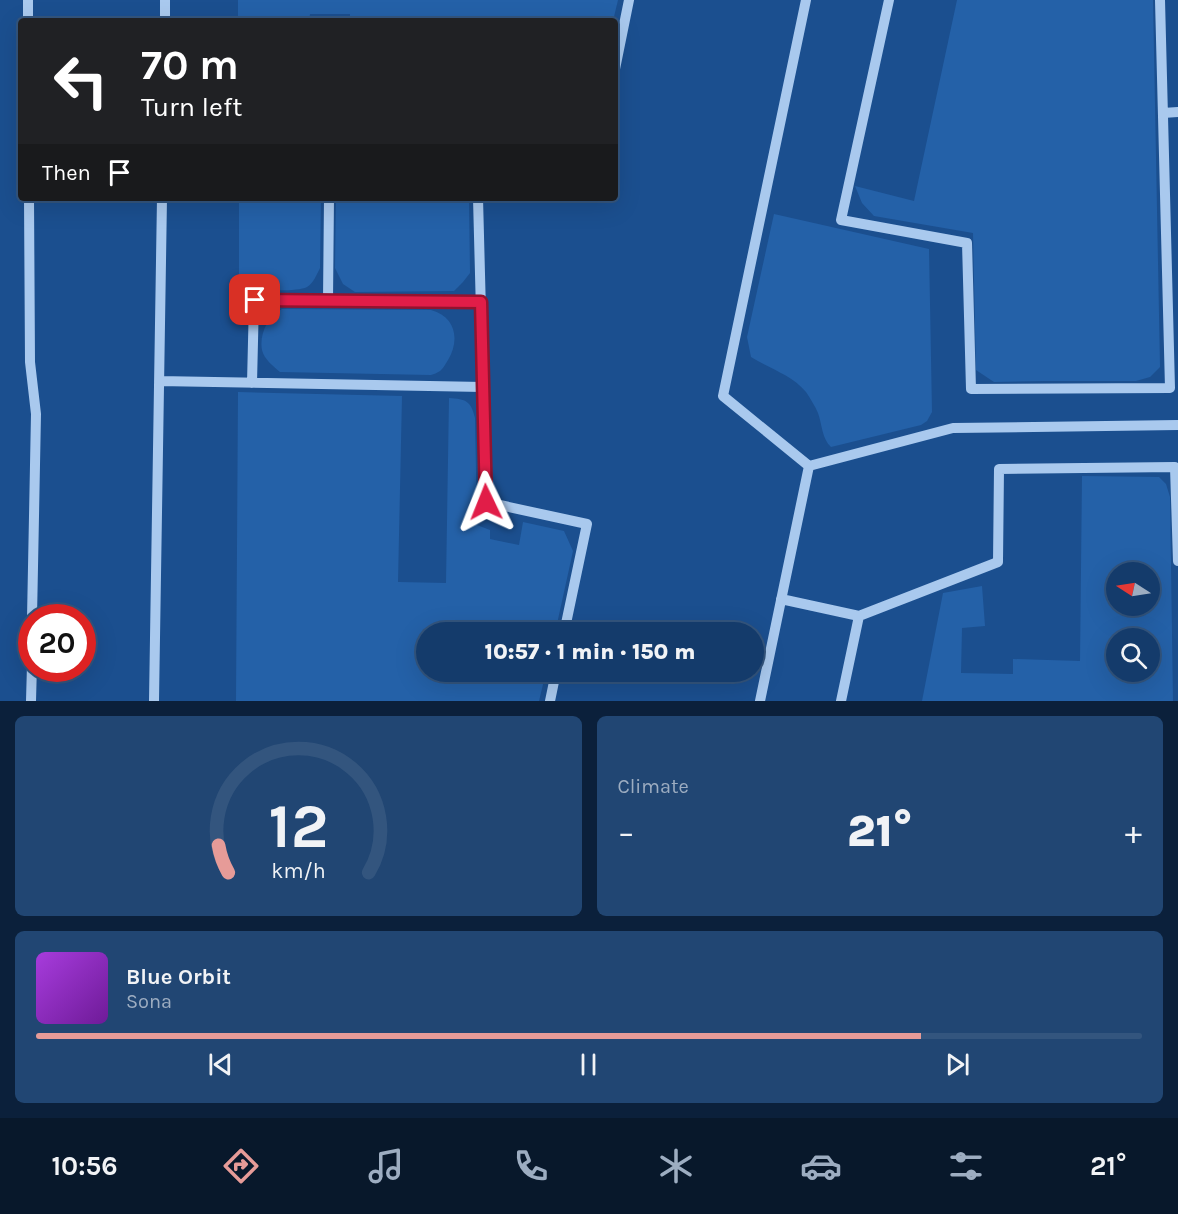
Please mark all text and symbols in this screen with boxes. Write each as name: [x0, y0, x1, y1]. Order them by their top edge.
text: 70 m: [141, 40, 239, 90]
icon: left: [42, 42, 120, 120]
text: Turn left: [141, 91, 242, 123]
icon: arrive: [103, 156, 136, 189]
text: Then: [42, 160, 91, 186]
pin: [229, 274, 280, 325]
icon: arrive: [238, 283, 271, 316]
position arrow: [454, 470, 518, 534]
north arrow: [1106, 562, 1160, 616]
map controls: [1106, 562, 1160, 682]
speed limit sign: 20: [18, 604, 96, 682]
button: search: [1106, 628, 1160, 682]
text: 10:57 · 1 min · 150 m: [485, 639, 696, 665]
text: Climate: [618, 775, 689, 798]
text: 12: [268, 790, 328, 863]
text: 21°: [847, 805, 912, 857]
text: −: [618, 813, 635, 851]
text: +: [1125, 813, 1142, 851]
text: km/h: [271, 858, 325, 883]
text: Blue Orbit: [126, 964, 231, 990]
text: Sona: [126, 990, 172, 1013]
icon: previous: [204, 1048, 237, 1081]
icon: pause: [572, 1048, 605, 1081]
icon: next: [941, 1048, 974, 1081]
icon: directions: [220, 1145, 262, 1187]
icon: music: [365, 1145, 407, 1187]
icon: phone: [510, 1145, 552, 1187]
icon: climate: [655, 1145, 697, 1187]
icon: car: [800, 1145, 842, 1187]
icon: filters: [945, 1145, 987, 1187]
text: 10:56: [51, 1150, 118, 1182]
text: 21°: [1090, 1150, 1126, 1182]

